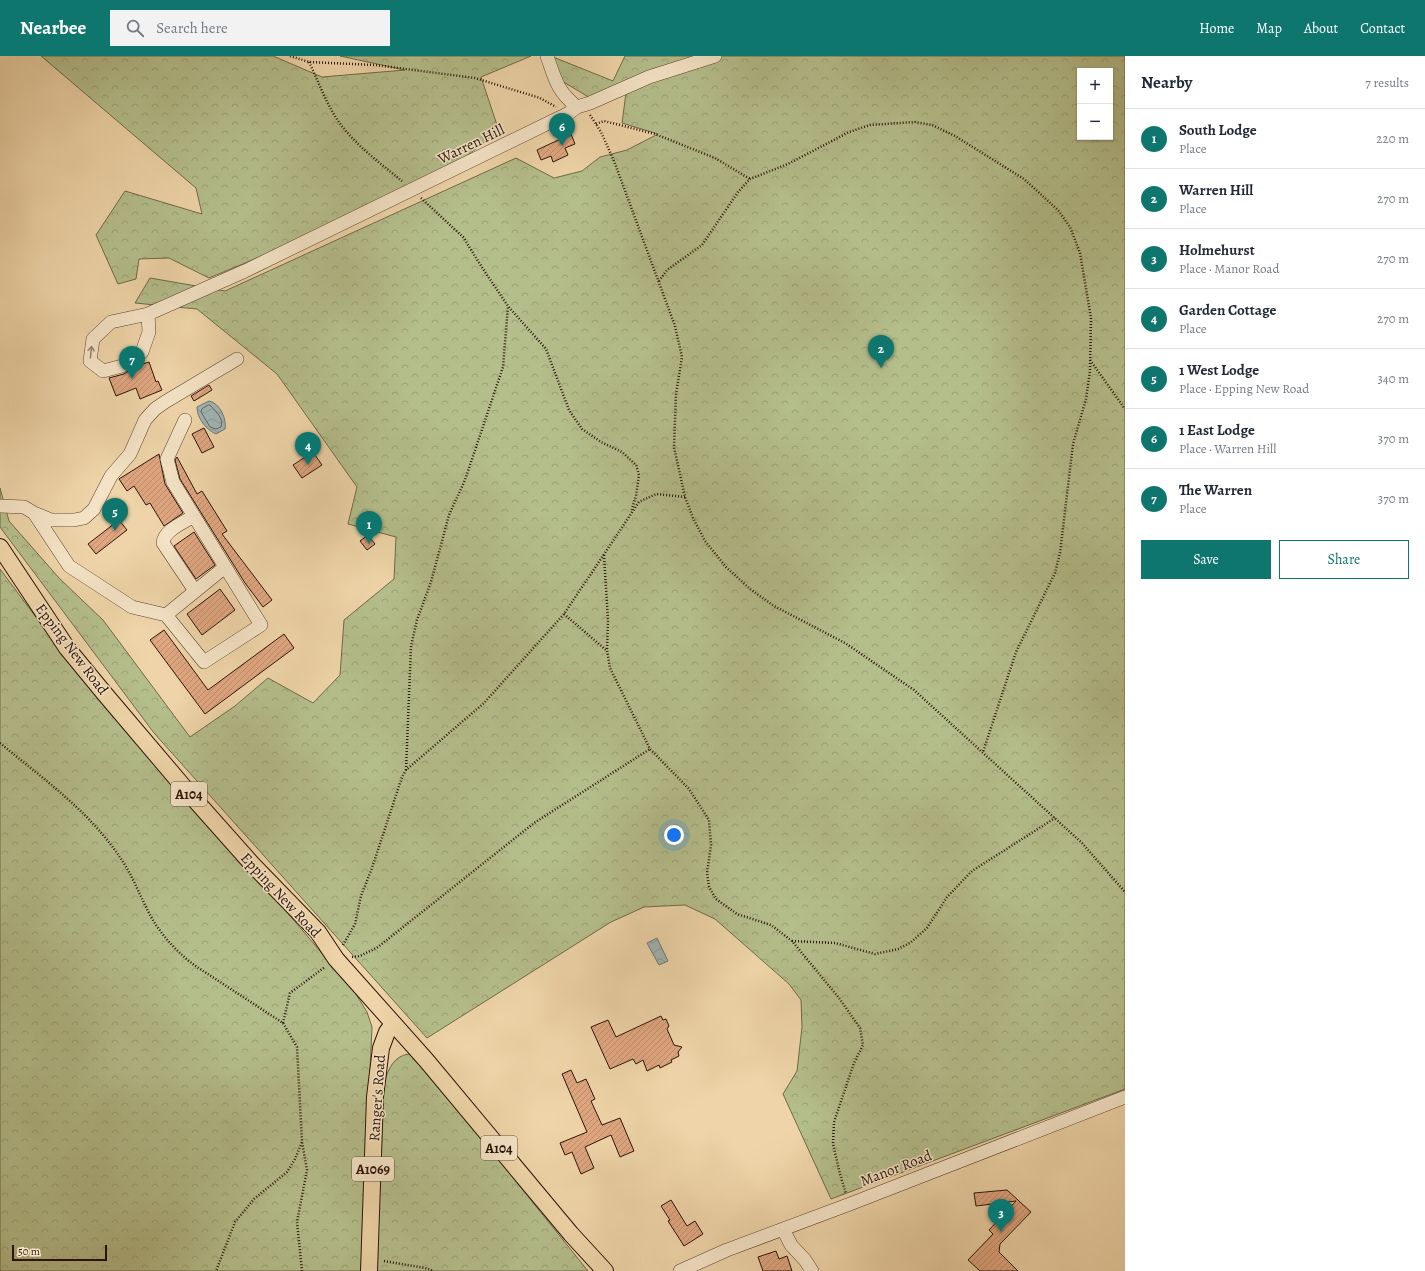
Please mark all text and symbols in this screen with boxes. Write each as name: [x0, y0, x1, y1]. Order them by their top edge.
search box: [110, 10, 390, 46]
text: Nearbee: [20, 15, 86, 41]
icon: search: [124, 17, 146, 39]
text: Search here: [156, 18, 228, 38]
text: Home: [1199, 19, 1234, 38]
text: Map: [1256, 19, 1282, 38]
text: About: [1304, 19, 1338, 38]
text: Contact: [1360, 19, 1405, 38]
map controls: [1077, 68, 1113, 140]
button: +: [1077, 68, 1113, 104]
text: Nearby: [1141, 71, 1192, 94]
text: 7 results: [1365, 74, 1409, 91]
button: −: [1077, 104, 1113, 140]
pin: 6: [549, 113, 575, 146]
street label: Warren Hill: [433, 119, 508, 169]
text: South Lodge: [1179, 120, 1257, 140]
text: 1: [1152, 130, 1156, 147]
text: 220 m: [1376, 130, 1409, 147]
text: Place: [1179, 140, 1207, 157]
text: Warren Hill: [1179, 180, 1253, 200]
text: 2: [1151, 190, 1157, 207]
text: 270 m: [1377, 190, 1409, 207]
text: Place: [1179, 200, 1207, 217]
text: Holmehurst: [1179, 240, 1255, 260]
text: 3: [1151, 250, 1157, 267]
text: 270 m: [1377, 250, 1409, 267]
text: Place · Manor Road: [1179, 260, 1279, 277]
text: Garden Cottage: [1179, 300, 1276, 320]
text: 4: [1151, 310, 1157, 327]
text: 270 m: [1377, 310, 1409, 327]
text: Place: [1179, 320, 1207, 337]
pin: 2: [868, 335, 894, 368]
one-way arrow: [87, 346, 95, 359]
pin: 7: [119, 346, 145, 379]
text: 1 West Lodge: [1179, 360, 1259, 380]
text: 5: [1151, 370, 1157, 387]
text: 340 m: [1377, 370, 1409, 387]
text: Place · Epping New Road: [1179, 380, 1309, 397]
text: 1 East Lodge: [1179, 420, 1255, 440]
text: 6: [1151, 430, 1157, 447]
text: 370 m: [1378, 430, 1409, 447]
pin: 4: [295, 432, 321, 465]
text: Place · Warren Hill: [1179, 440, 1276, 457]
text: The Warren: [1179, 480, 1252, 500]
text: 7: [1151, 490, 1157, 507]
text: 370 m: [1378, 490, 1409, 507]
pin: 5: [102, 498, 128, 531]
text: Place: [1179, 500, 1207, 517]
pin: 1: [356, 511, 382, 544]
button: Save: [1141, 540, 1271, 579]
button: Share: [1279, 540, 1409, 579]
street label: Epping New Road: [31, 599, 114, 700]
road number: A104: [171, 782, 207, 806]
your location: [664, 825, 684, 845]
street label: Epping New Road: [236, 848, 326, 943]
street label: Ranger's Road: [364, 1053, 390, 1142]
road number: A104: [481, 1136, 517, 1160]
street label: Manor Road: [857, 1145, 936, 1191]
road number: A1069: [352, 1157, 394, 1181]
pin: 3: [988, 1199, 1014, 1232]
scale bar: [12, 1243, 107, 1262]
text: 50 m: [18, 1244, 40, 1259]

